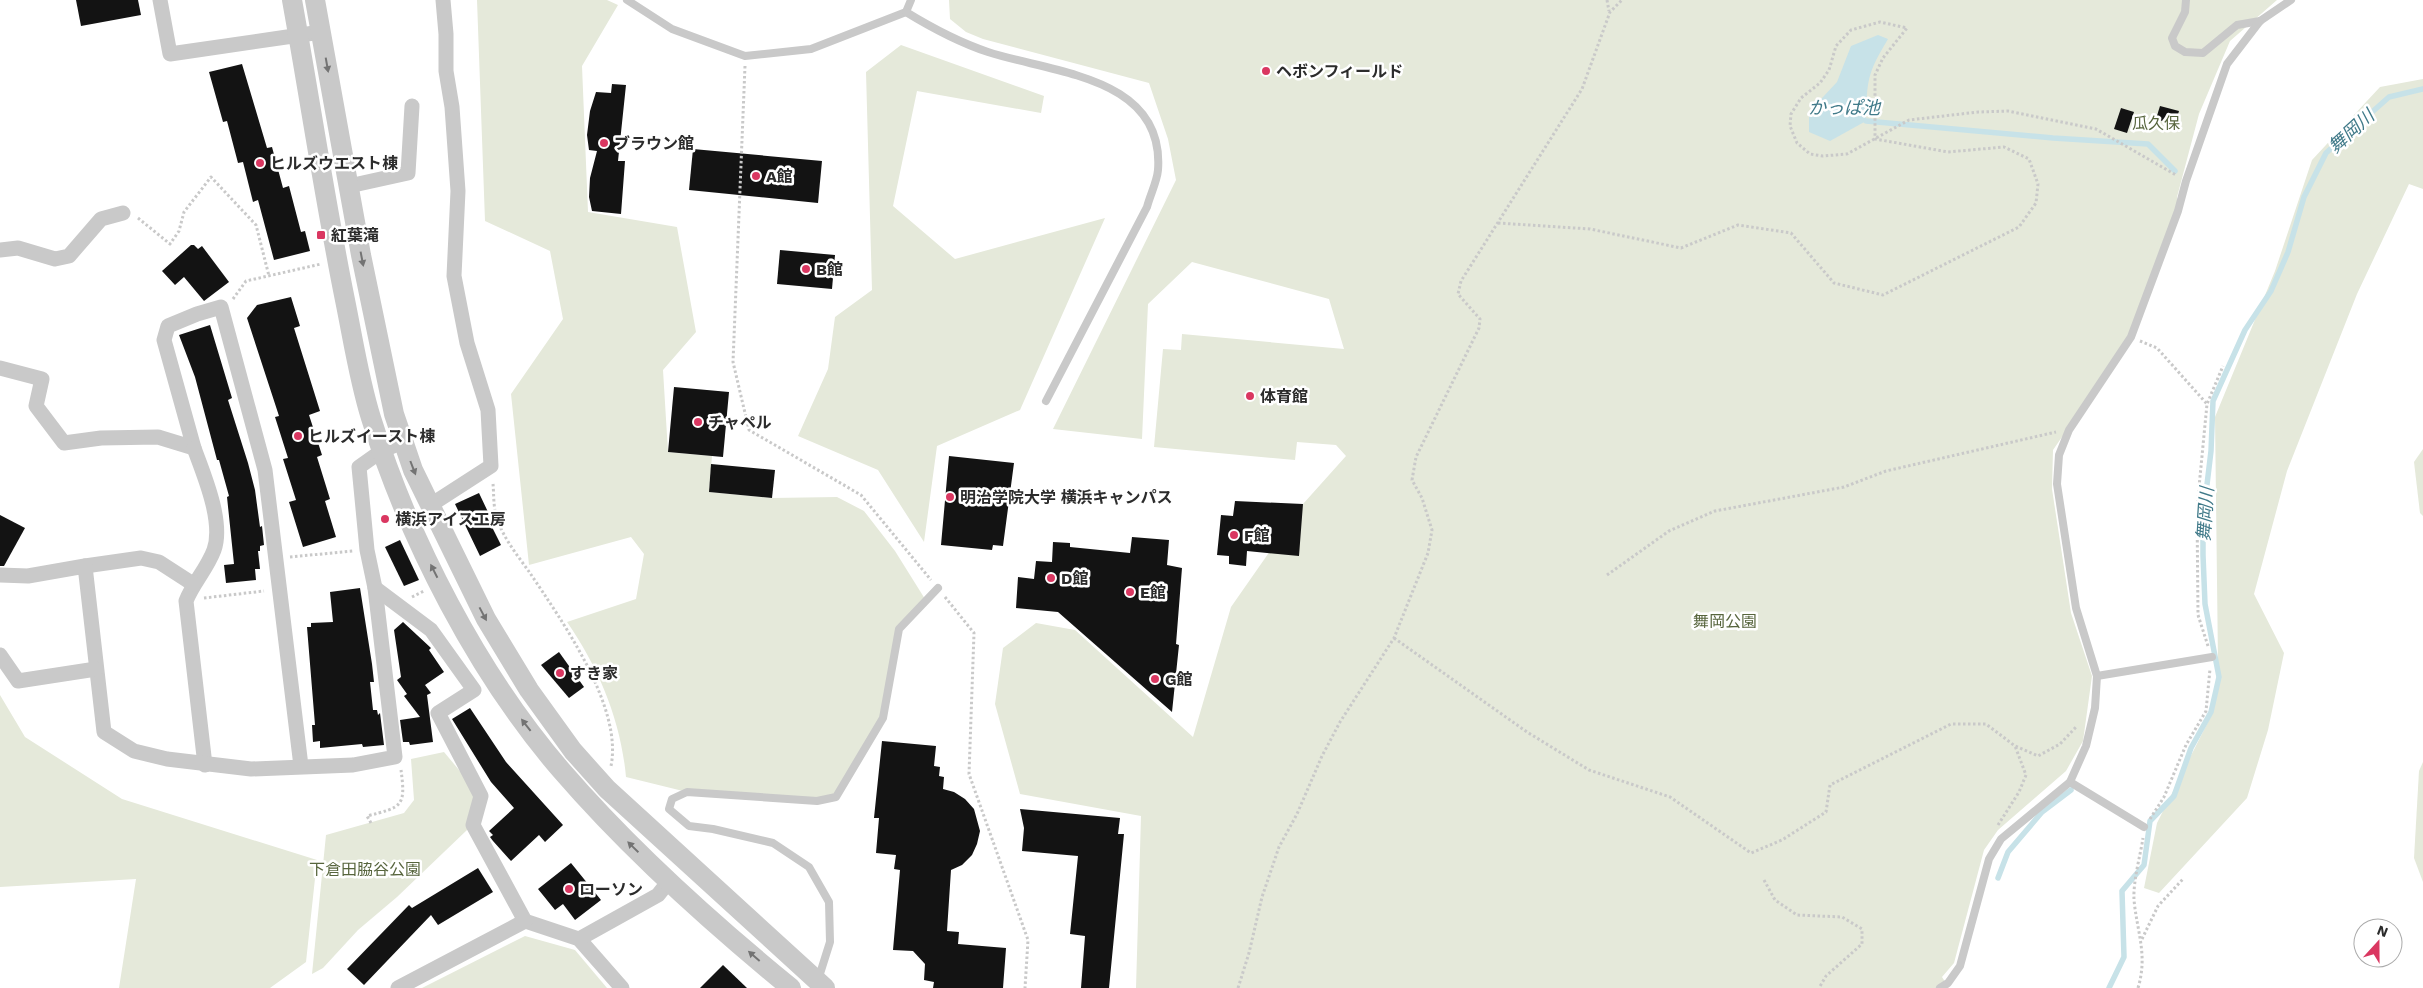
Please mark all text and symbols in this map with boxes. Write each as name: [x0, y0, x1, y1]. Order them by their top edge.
one-way arrow: [324, 57, 332, 73]
place label: ヘボンフィールド: [1276, 62, 1403, 81]
marker: ヘボンフィールド: [1260, 65, 1272, 77]
water label: かっぱ池: [1808, 97, 1882, 118]
water label: 舞岡川: [2324, 104, 2380, 157]
park label: 瓜久保: [2132, 114, 2180, 133]
place label: ブラウン館: [614, 134, 694, 153]
marker: ブラウン館: [598, 137, 610, 149]
place label: ヒルズウエスト棟: [270, 154, 398, 173]
marker: ヒルズウエスト棟: [254, 157, 266, 169]
place label: A館: [766, 167, 793, 186]
marker: A館: [750, 170, 762, 182]
place label: 紅葉滝: [331, 226, 379, 245]
marker: 紅葉滝: [315, 229, 327, 241]
one-way arrow: [358, 252, 366, 267]
place label: B館: [816, 260, 843, 279]
marker: B館: [800, 263, 812, 275]
place label: 体育館: [1260, 387, 1308, 406]
marker: 体育館: [1244, 390, 1256, 402]
place label: チャペル: [708, 413, 772, 432]
marker: チャペル: [692, 416, 704, 428]
place label: ヒルズイースト棟: [308, 427, 435, 446]
marker: ヒルズイースト棟: [292, 430, 304, 442]
one-way arrow: [409, 461, 417, 475]
water label: 舞岡川: [2193, 484, 2217, 542]
place label: 明治学院大学 横浜キャンパス: [960, 488, 1173, 507]
marker: 明治学院大学 横浜キャンパス: [944, 491, 956, 503]
place label: 横浜アイス工房: [395, 510, 506, 529]
marker: 横浜アイス工房: [379, 513, 391, 525]
place label: F館: [1244, 526, 1270, 545]
marker: F館: [1228, 529, 1240, 541]
one-way arrow: [430, 564, 438, 578]
place label: D館: [1061, 569, 1089, 588]
marker: D館: [1045, 572, 1057, 584]
place label: E館: [1140, 583, 1166, 602]
marker: E館: [1124, 586, 1136, 598]
one-way arrow: [479, 607, 488, 621]
park label: 舞岡公園: [1693, 612, 1757, 631]
place label: すき家: [570, 664, 618, 683]
marker: すき家: [554, 667, 566, 679]
place label: G館: [1165, 670, 1193, 689]
marker: G館: [1149, 673, 1161, 685]
one-way arrow: [521, 719, 532, 732]
one-way arrow: [628, 841, 640, 853]
park label: 下倉田脇谷公園: [309, 860, 421, 879]
place label: ローソン: [579, 880, 643, 899]
marker: ローソン: [563, 883, 575, 895]
north arrow: [2353, 918, 2403, 968]
text: N: [2375, 922, 2390, 940]
one-way arrow: [747, 951, 760, 962]

